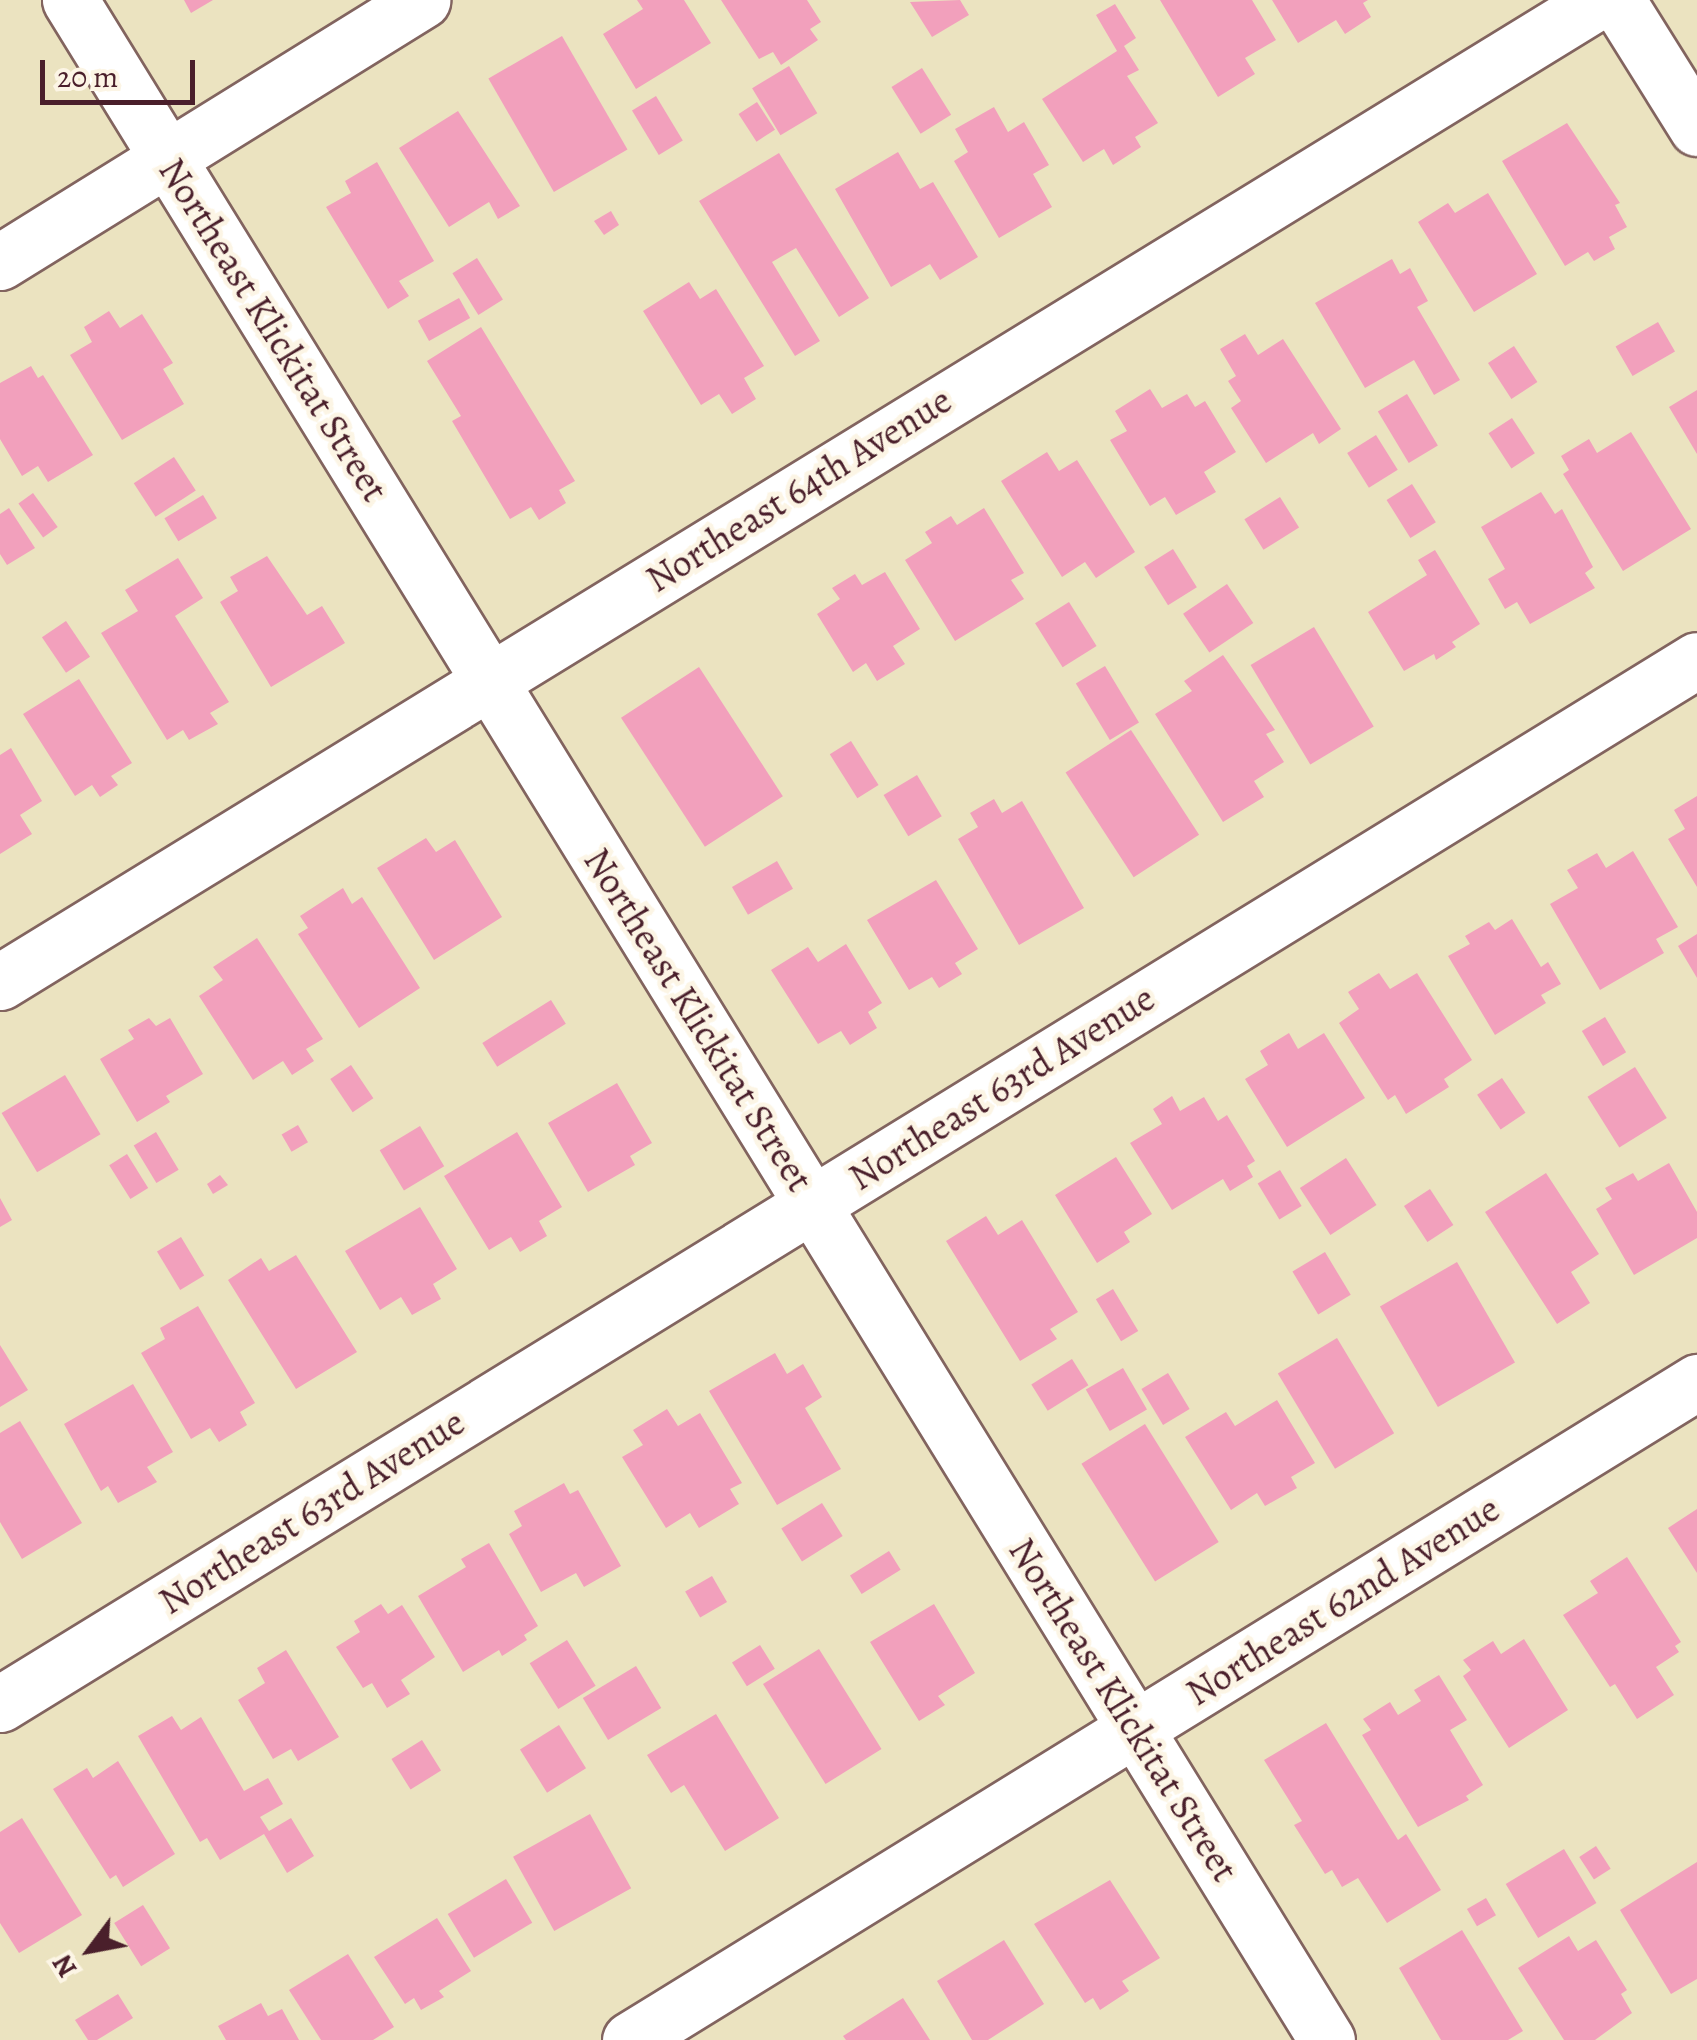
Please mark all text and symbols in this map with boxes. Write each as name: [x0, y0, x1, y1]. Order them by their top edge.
scale bar: [45, 40, 200, 102]
text: 20 m: [57, 57, 118, 97]
street label: Northeast Klickitat Street: [149, 150, 397, 510]
street label: Northeast 64th Avenue: [638, 378, 960, 602]
street label: Northeast Klickitat Street: [574, 840, 822, 1200]
street label: Northeast 63rd Avenue: [841, 976, 1163, 1200]
street label: Northeast 63rd Avenue: [151, 1400, 473, 1624]
street label: Northeast 62nd Avenue: [1178, 1486, 1508, 1716]
street label: Northeast Klickitat Street: [999, 1530, 1247, 1890]
north arrow: [40, 1900, 140, 2000]
text: N: [43, 1947, 86, 1985]

